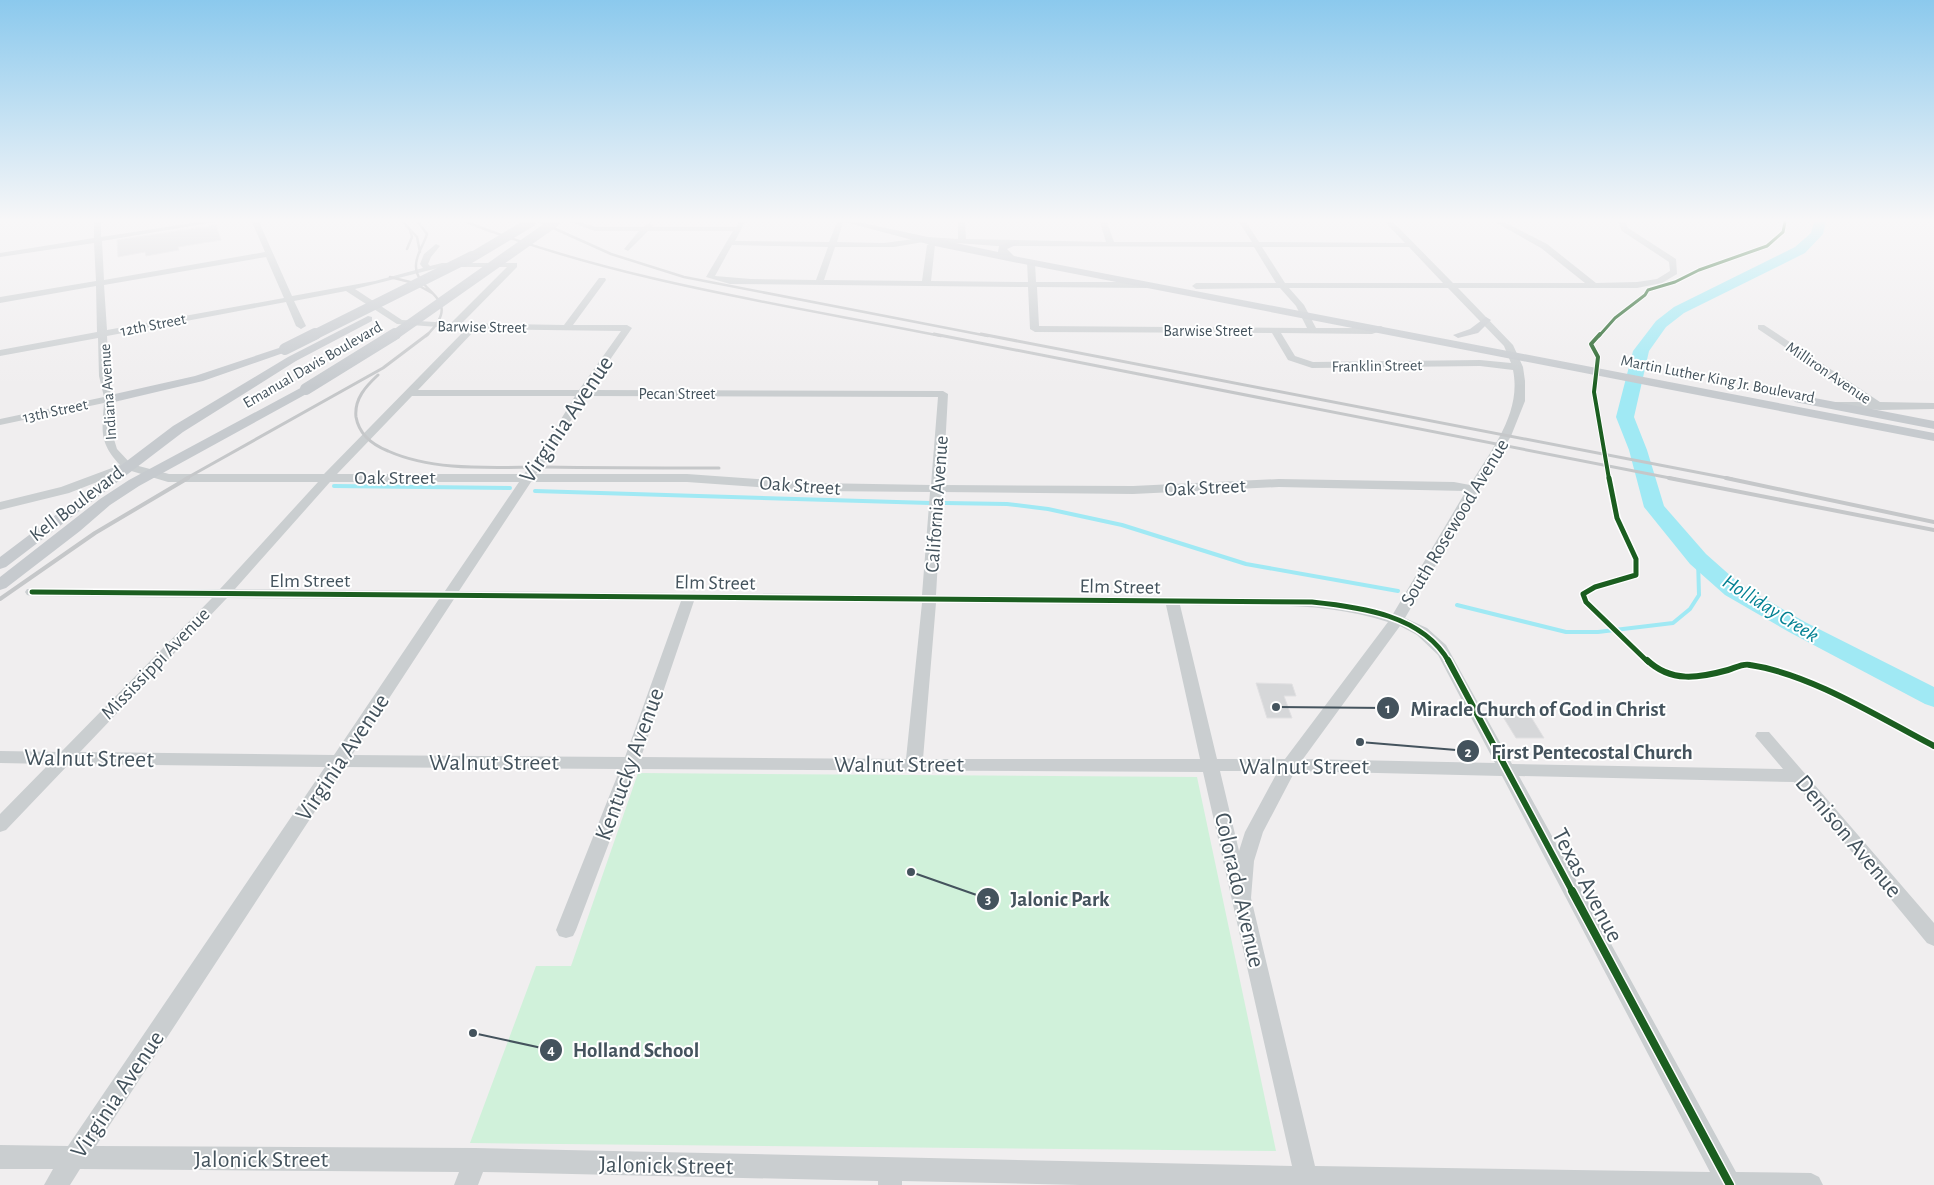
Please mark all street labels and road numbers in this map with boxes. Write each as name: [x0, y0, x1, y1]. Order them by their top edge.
street label: 12th Street: [119, 311, 187, 339]
street label: Barwise Street: [437, 318, 527, 336]
street label: Emanual Davis Boulevard: [240, 319, 385, 411]
street label: Barwise Street: [1163, 323, 1253, 339]
street label: Milliron Avenue: [1783, 339, 1874, 407]
street label: Indiana Avenue: [97, 343, 119, 441]
street label: Virginia Avenue: [516, 352, 618, 488]
street label: Martin Luther King Jr. Boulevard: [1619, 352, 1816, 406]
street label: Franklin Street: [1332, 357, 1422, 375]
street label: Pecan Street: [639, 386, 715, 402]
street label: 13th Street: [21, 396, 89, 426]
street label: California Avenue: [922, 435, 952, 573]
street label: South Rosewood Avenue: [1397, 436, 1513, 609]
street label: Kell Boulevard: [26, 462, 127, 545]
street label: Oak Street: [354, 468, 436, 488]
street label: Oak Street: [759, 473, 842, 499]
street label: Oak Street: [1164, 476, 1247, 500]
street label: Elm Street: [270, 571, 351, 591]
street label: Elm Street: [674, 572, 756, 594]
street label: Elm Street: [1079, 576, 1161, 598]
street label: Mississippi Avenue: [98, 604, 214, 723]
street label: Kentucky Avenue: [591, 685, 669, 844]
street label: Virginia Avenue: [292, 690, 394, 826]
street label: Walnut Street: [24, 746, 154, 772]
street label: Walnut Street: [429, 751, 559, 775]
street label: Walnut Street: [834, 753, 964, 777]
street label: Walnut Street: [1239, 755, 1369, 779]
street label: Denison Avenue: [1790, 771, 1906, 902]
street label: Colorado Avenue: [1210, 811, 1268, 970]
street label: Texas Avenue: [1547, 825, 1627, 946]
street label: Virginia Avenue: [67, 1027, 169, 1163]
street label: Jalonick Street: [194, 1148, 329, 1172]
street label: Jalonick Street: [599, 1153, 734, 1179]

